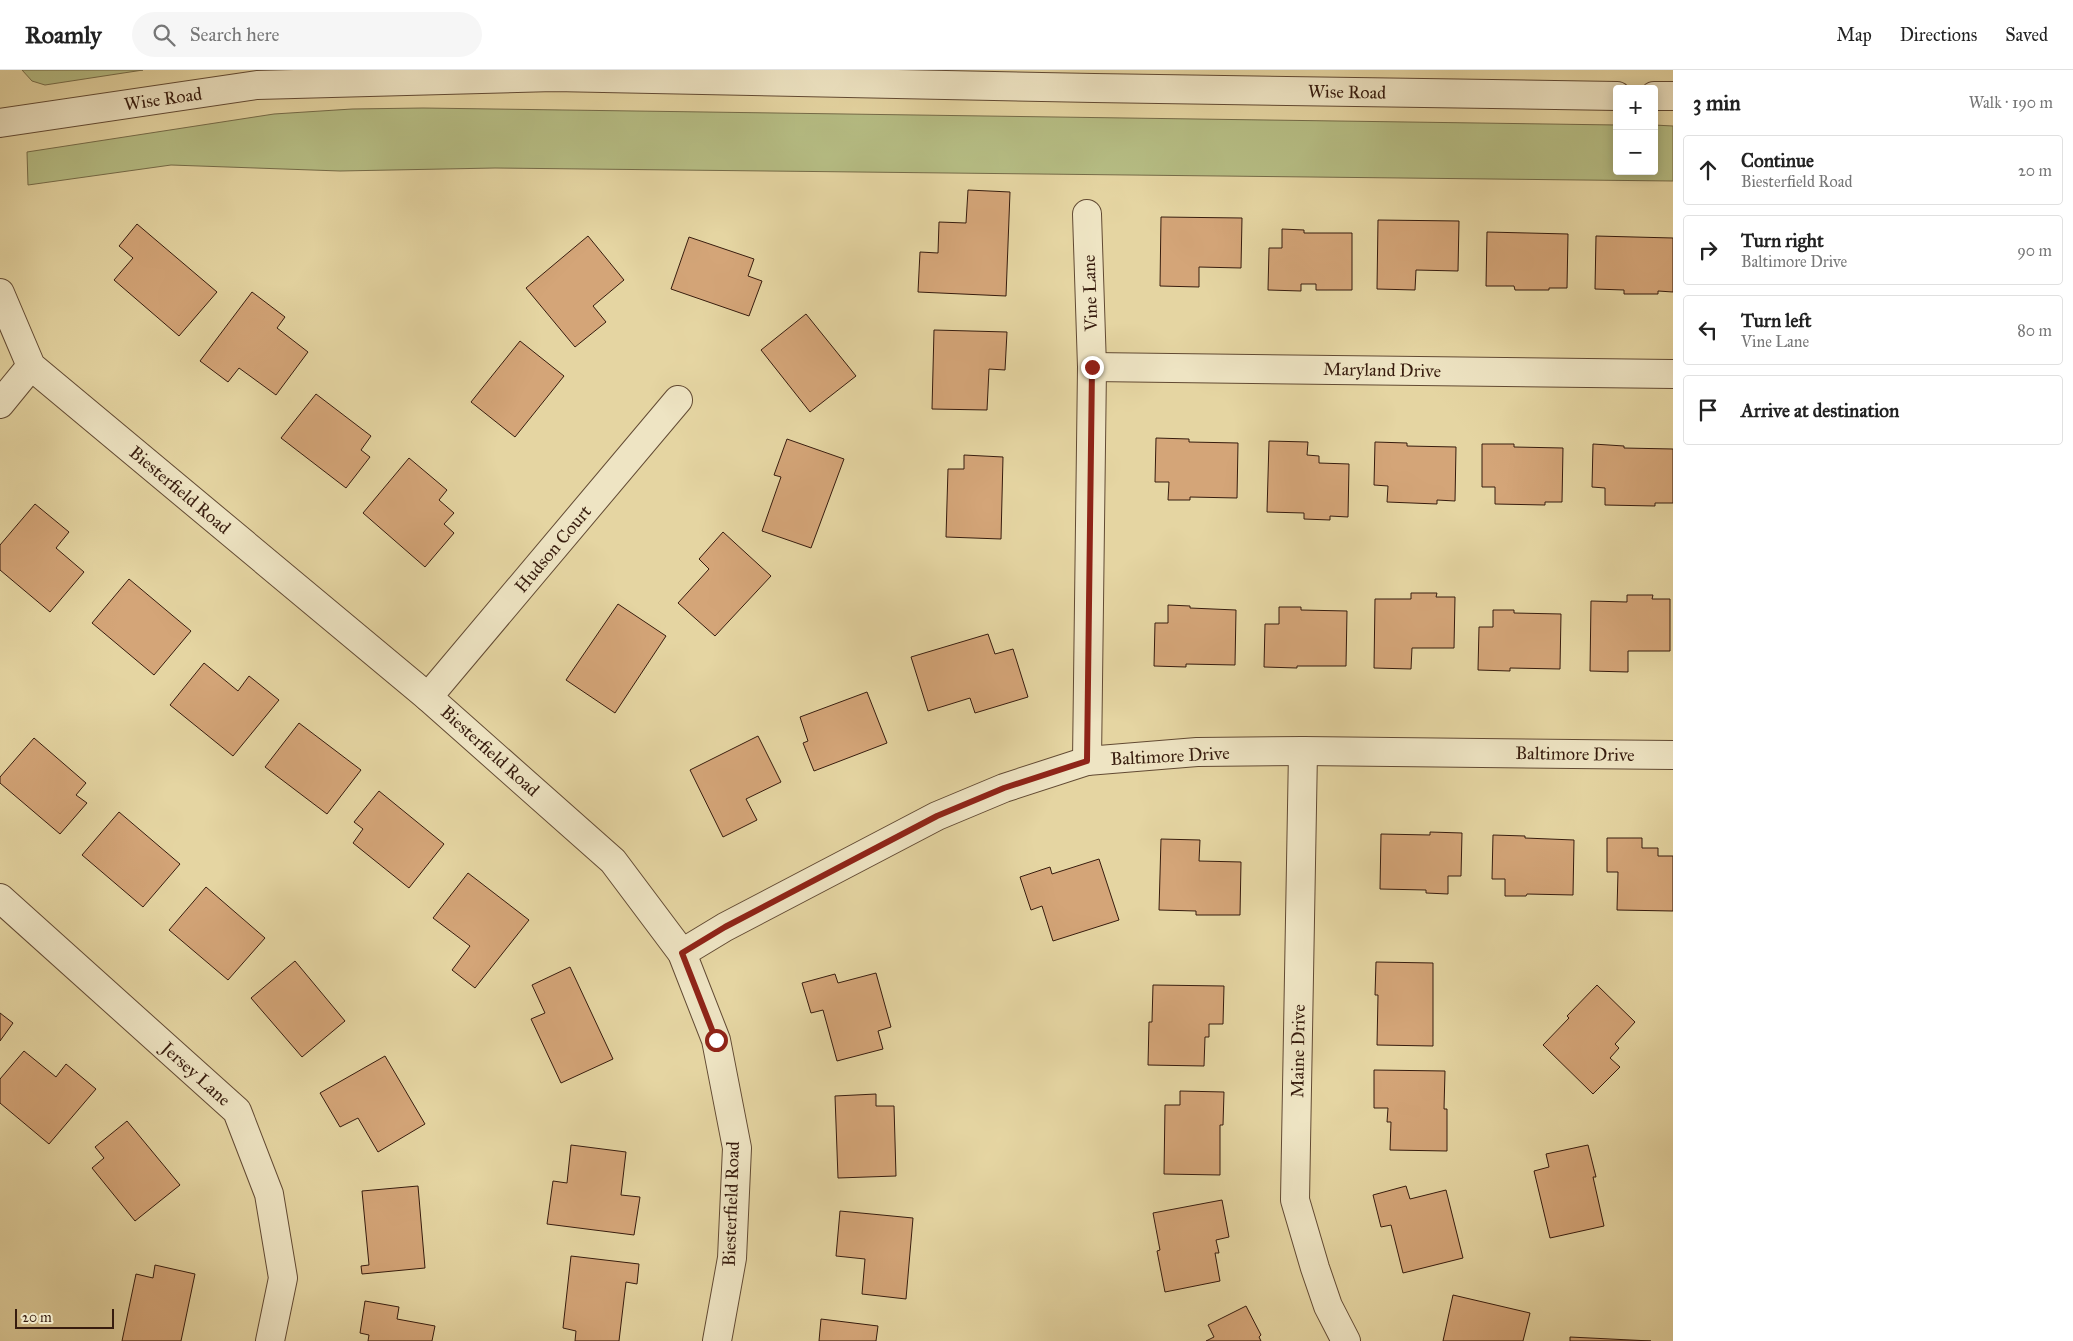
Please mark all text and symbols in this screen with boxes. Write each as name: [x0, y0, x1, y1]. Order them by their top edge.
search box: [132, 12, 482, 57]
text: Roamly: [25, 20, 102, 50]
icon: search: [150, 21, 178, 49]
text: Search here: [190, 23, 280, 46]
text: Map: [1836, 24, 1872, 46]
text: Directions: [1900, 24, 1977, 46]
text: Saved: [2005, 24, 2048, 46]
street label: Wise Road: [1308, 80, 1386, 104]
street label: Wise Road: [123, 83, 203, 115]
map controls: [1613, 85, 1658, 175]
button: +: [1613, 85, 1658, 130]
text: 3 min: [1693, 90, 1741, 116]
text: Walk · 190 m: [1969, 93, 2053, 112]
button: −: [1613, 130, 1658, 175]
text: Continue: [1741, 149, 1814, 172]
icon: ahead: [1694, 156, 1722, 184]
text: 20 m: [2018, 161, 2052, 180]
text: Biesterfield Road: [1741, 172, 1852, 191]
text: Turn right: [1741, 229, 1824, 252]
icon: right: [1694, 236, 1722, 264]
text: 90 m: [2017, 241, 2052, 260]
text: Baltimore Drive: [1741, 252, 1847, 271]
street label: Vine Lane: [1078, 254, 1102, 333]
text: Turn left: [1741, 309, 1811, 332]
icon: left: [1694, 316, 1722, 344]
text: 80 m: [2017, 321, 2052, 340]
text: Vine Lane: [1741, 332, 1809, 351]
route end: [1081, 356, 1104, 379]
street label: Maryland Drive: [1323, 358, 1441, 382]
icon: arrive: [1694, 396, 1722, 424]
text: Arrive at destination: [1741, 399, 1899, 422]
street label: Biesterfield Road: [125, 441, 235, 539]
street label: Hudson Court: [510, 500, 596, 597]
street label: Biesterfield Road: [436, 701, 544, 801]
street label: Baltimore Drive: [1110, 742, 1230, 770]
street label: Baltimore Drive: [1515, 742, 1635, 766]
street label: Maine Drive: [1286, 1004, 1310, 1098]
route start: [705, 1029, 728, 1052]
street label: Jersey Lane: [155, 1036, 235, 1112]
street label: Biesterfield Road: [718, 1141, 744, 1267]
scale bar: [15, 1306, 114, 1329]
text: 20 m: [22, 1309, 52, 1326]

